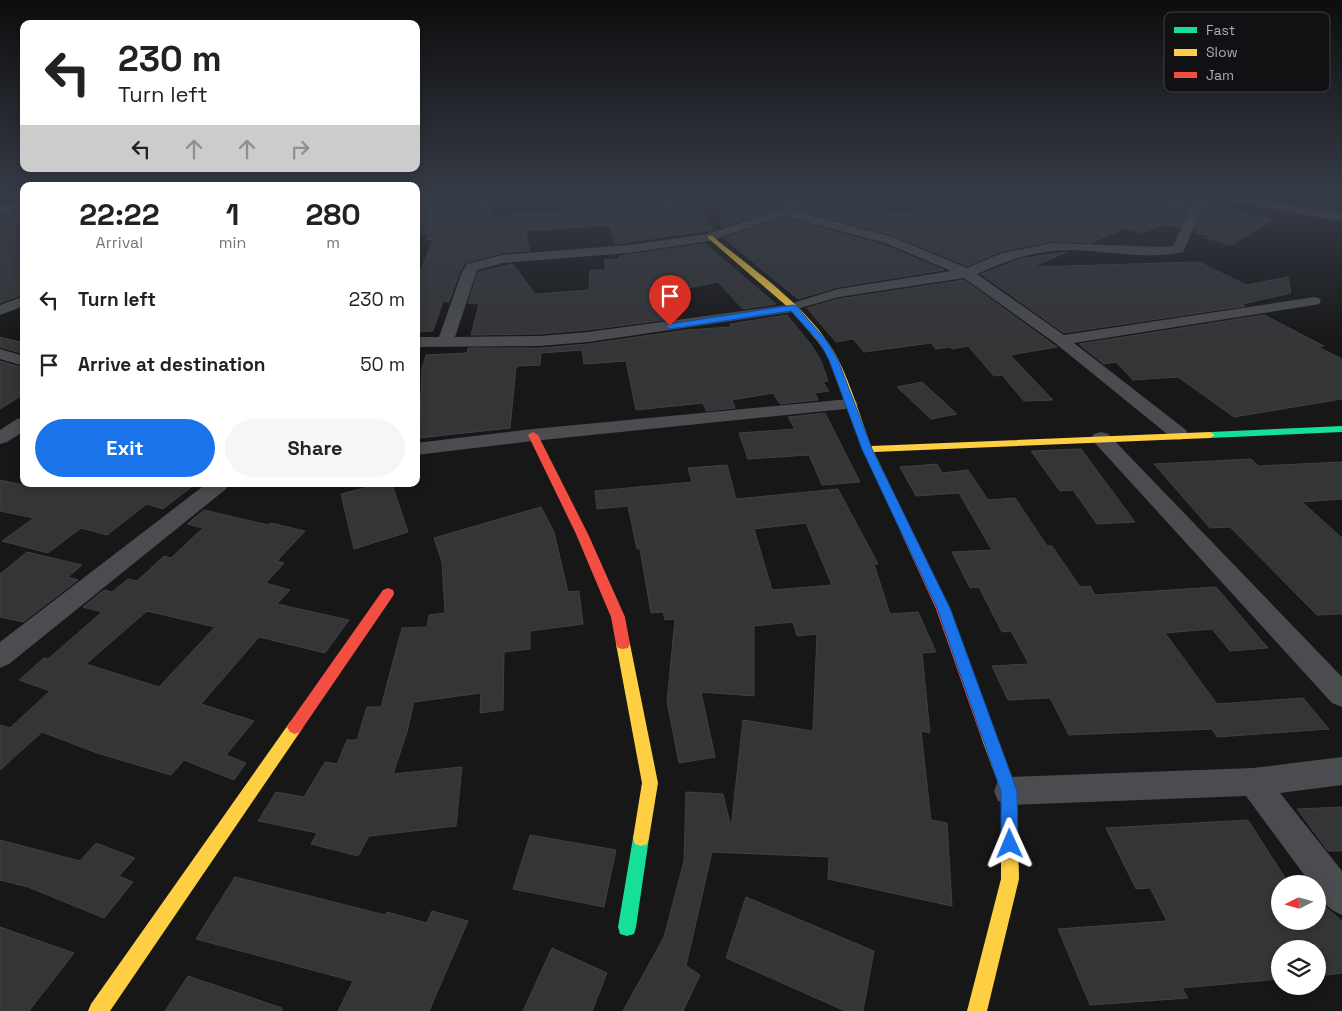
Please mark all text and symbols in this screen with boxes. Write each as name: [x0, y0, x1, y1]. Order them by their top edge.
legend: [1164, 12, 1330, 92]
text: Fast: [1206, 21, 1235, 39]
text: 230 m: [118, 37, 222, 81]
icon: left: [35, 40, 100, 105]
text: Slow: [1206, 43, 1238, 61]
text: Jam: [1206, 66, 1234, 84]
text: Turn left: [118, 80, 208, 108]
icon: left: [127, 135, 155, 163]
icon: ahead: [180, 135, 208, 163]
icon: ahead: [233, 135, 261, 163]
icon: right: [286, 135, 314, 163]
text: 22:22: [79, 195, 159, 234]
text: 1: [226, 195, 239, 234]
text: 280: [305, 195, 361, 234]
text: Arrival: [96, 232, 143, 253]
text: min: [219, 232, 246, 253]
text: m: [326, 232, 340, 253]
pin: [649, 275, 691, 326]
icon: arrive: [656, 282, 684, 310]
icon: left: [35, 286, 63, 314]
text: Turn left: [78, 287, 156, 312]
text: 230 m: [349, 287, 405, 312]
icon: arrive: [35, 351, 63, 379]
text: Arrive at destination: [78, 352, 266, 377]
text: 50 m: [360, 352, 405, 377]
button: Exit: [35, 419, 215, 477]
button: Share: [225, 419, 405, 477]
position arrow: [983, 817, 1035, 869]
north arrow: [1271, 875, 1326, 930]
map controls: [1271, 875, 1326, 995]
button: layers: [1271, 940, 1326, 995]

